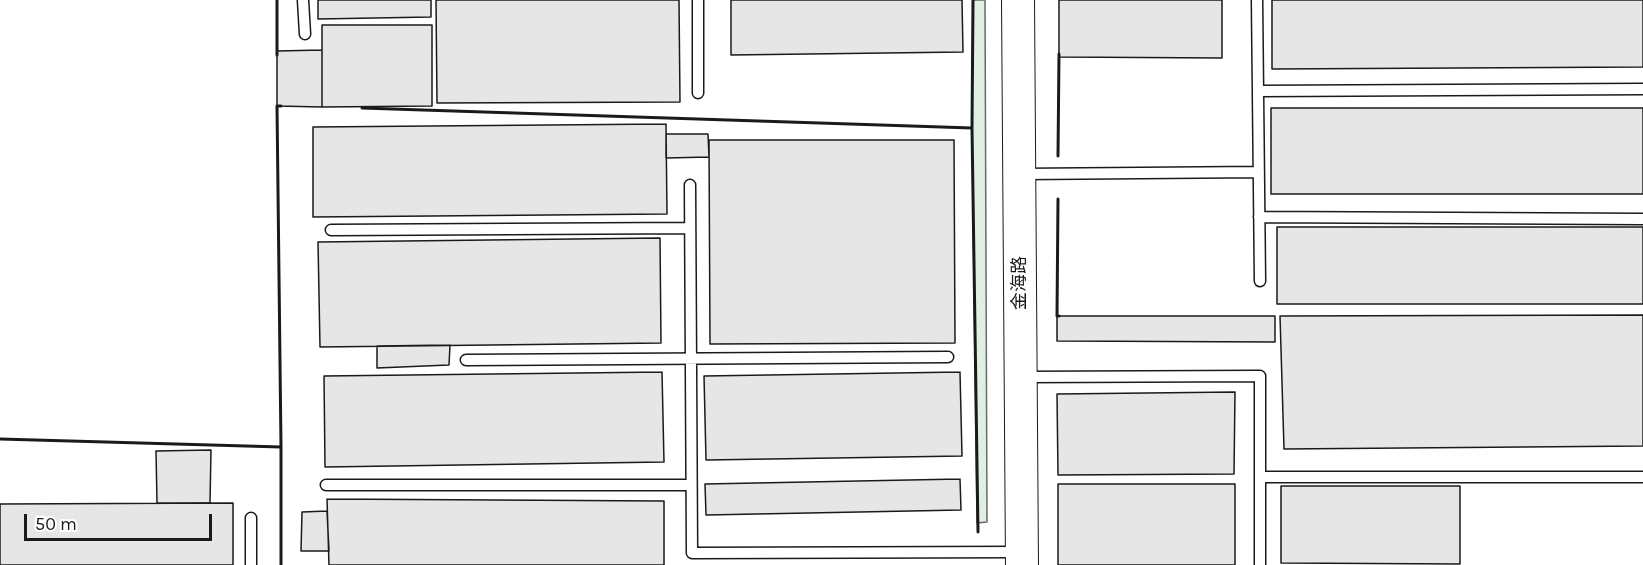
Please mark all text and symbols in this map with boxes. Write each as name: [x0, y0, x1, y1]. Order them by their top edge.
street label: 金海路: [1009, 256, 1031, 310]
scale bar: [27, 502, 214, 540]
text: 50 m: [35, 513, 77, 535]

